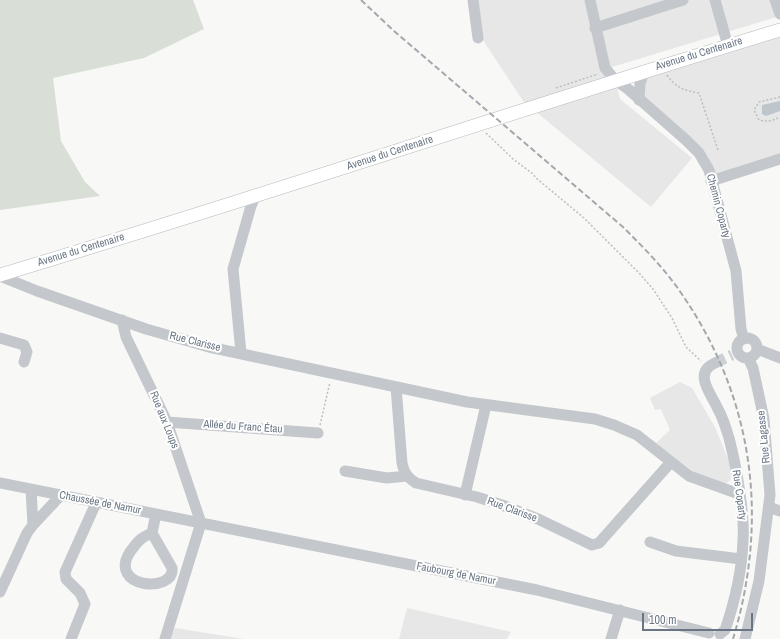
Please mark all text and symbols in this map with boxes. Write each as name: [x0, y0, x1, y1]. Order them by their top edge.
street label: Avenue du Centenaire: [654, 35, 744, 73]
street label: Avenue du Centenaire: [345, 133, 435, 173]
street label: Chemin Coparty: [703, 173, 733, 239]
street label: Avenue du Centenaire: [36, 231, 126, 269]
street label: Rue Clarisse: [168, 329, 222, 355]
street label: Rue aux Loups: [147, 389, 181, 451]
street label: Rue Lagasse: [755, 410, 773, 464]
street label: Allée du Franc Étau: [203, 418, 283, 436]
street label: Rue Coparty: [729, 469, 749, 521]
street label: Chaussée de Namur: [58, 489, 142, 517]
street label: Rue Clarisse: [485, 495, 539, 525]
street label: Faubourg de Namur: [415, 560, 497, 588]
scale bar: [644, 605, 755, 631]
text: 100 m: [649, 612, 676, 628]

